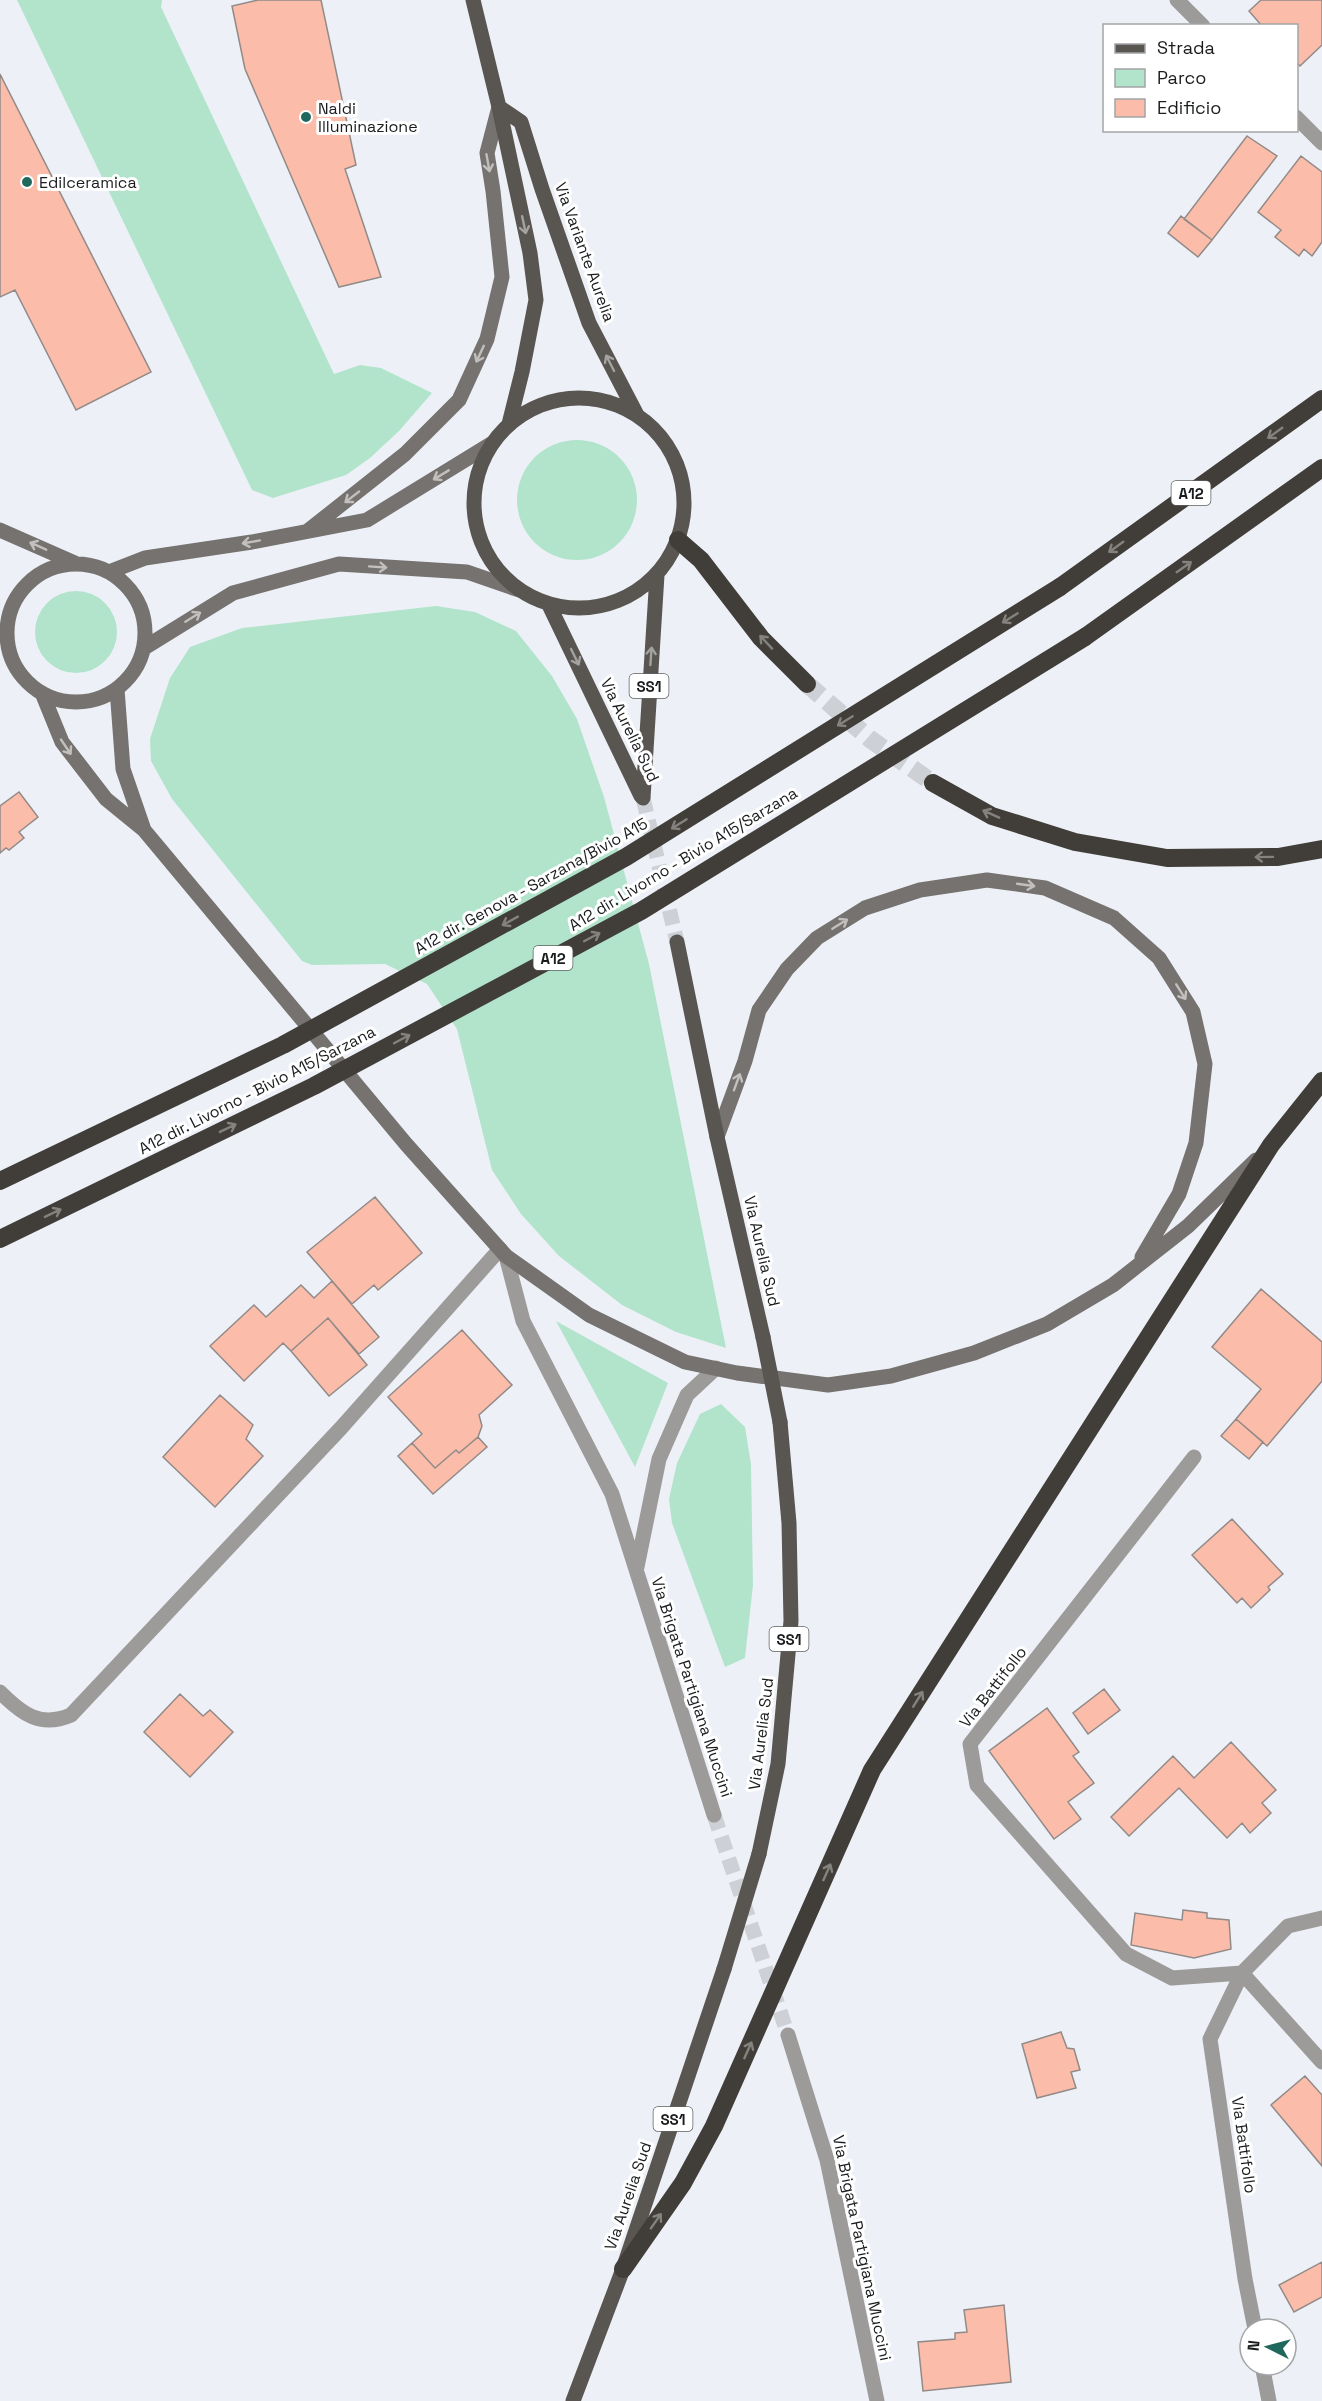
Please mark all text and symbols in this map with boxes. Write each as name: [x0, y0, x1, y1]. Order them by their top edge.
legend: [1103, 24, 1298, 132]
text: Strada: [1157, 36, 1215, 59]
text: Parco: [1157, 66, 1206, 89]
text: Edificio: [1157, 96, 1221, 119]
place label: Naldi Illuminazione: [318, 98, 418, 137]
marker: Naldi Illuminazione: [299, 110, 313, 124]
one-way arrow: [483, 153, 494, 173]
place label: Edilceramica: [39, 172, 137, 193]
marker: Edilceramica: [20, 175, 34, 189]
street label: Via Variante Aurelia: [550, 179, 620, 325]
one-way arrow: [519, 216, 531, 235]
one-way arrow: [474, 345, 485, 363]
one-way arrow: [604, 355, 616, 372]
one-way arrow: [1267, 427, 1283, 439]
one-way arrow: [433, 469, 450, 481]
road number: A12: [1172, 481, 1210, 505]
one-way arrow: [344, 490, 360, 503]
one-way arrow: [242, 537, 262, 548]
one-way arrow: [29, 540, 47, 551]
one-way arrow: [1109, 540, 1125, 553]
one-way arrow: [1175, 561, 1191, 573]
one-way arrow: [367, 562, 387, 573]
one-way arrow: [184, 610, 201, 622]
one-way arrow: [1002, 612, 1019, 624]
one-way arrow: [759, 635, 773, 650]
one-way arrow: [646, 647, 657, 667]
one-way arrow: [570, 648, 581, 666]
road number: SS1: [630, 674, 668, 698]
street label: Via Aurelia Sud: [596, 675, 664, 785]
one-way arrow: [837, 716, 854, 728]
one-way arrow: [60, 738, 72, 754]
street label: A12 dir. Livorno - Bivio A15/Sarzana: [565, 782, 801, 936]
one-way arrow: [983, 808, 1001, 820]
street label: A12 dir. Genova - Sarzana/Bivio A15: [410, 813, 652, 959]
one-way arrow: [671, 819, 688, 831]
one-way arrow: [1255, 851, 1275, 863]
one-way arrow: [1016, 880, 1036, 891]
one-way arrow: [502, 915, 519, 927]
one-way arrow: [831, 917, 848, 929]
one-way arrow: [583, 931, 600, 943]
road number: A12: [534, 946, 572, 970]
one-way arrow: [1175, 983, 1187, 1000]
street label: A12 dir. Livorno - Bivio A15/Sarzana: [135, 1021, 379, 1159]
one-way arrow: [392, 1033, 410, 1044]
one-way arrow: [733, 1073, 744, 1092]
one-way arrow: [219, 1122, 236, 1134]
street label: Via Aurelia Sud: [739, 1194, 785, 1308]
one-way arrow: [43, 1207, 61, 1219]
street label: Via Brigata Partigiana Muccini: [646, 1574, 738, 1800]
road number: SS1: [770, 1627, 808, 1651]
street label: Via Battifollo: [955, 1642, 1031, 1732]
street label: Via Aurelia Sud: [744, 1677, 778, 1791]
one-way arrow: [911, 1691, 924, 1708]
one-way arrow: [822, 1863, 834, 1881]
one-way arrow: [743, 2041, 754, 2059]
street label: Via Battifollo: [1227, 2095, 1261, 2195]
road number: SS1: [654, 2107, 692, 2131]
street label: Via Brigata Partigiana Muccini: [828, 2133, 896, 2363]
street label: Via Aurelia Sud: [600, 2139, 656, 2253]
one-way arrow: [650, 2214, 662, 2230]
north arrow: [1238, 2317, 1298, 2377]
text: N: [1243, 2339, 1265, 2352]

